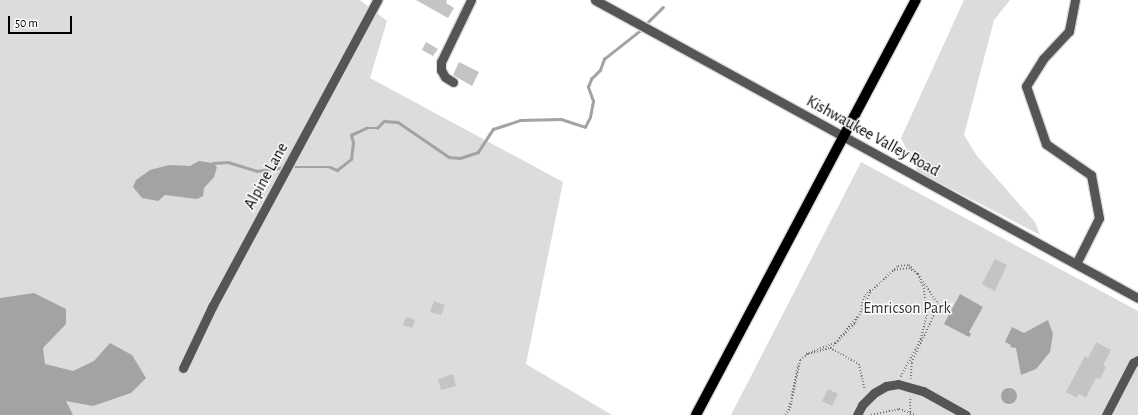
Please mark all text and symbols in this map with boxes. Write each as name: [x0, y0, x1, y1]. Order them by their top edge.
scale bar: [10, 8, 74, 34]
text: 50 m: [15, 17, 38, 29]
street label: Kishwaukee Valley Road: [803, 91, 943, 181]
street label: Alpine Lane: [240, 139, 292, 213]
park label: Emricson Park: [863, 298, 951, 318]

